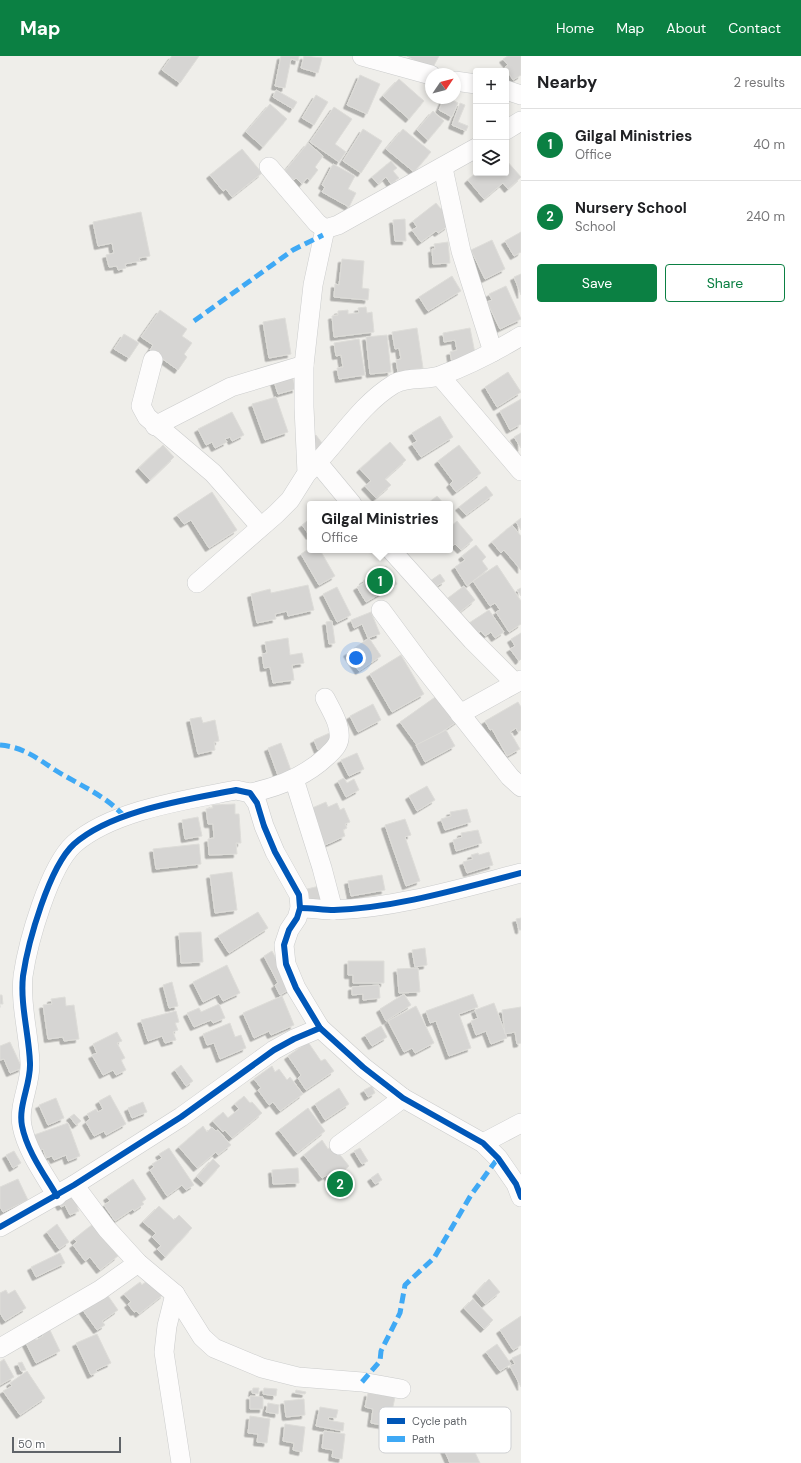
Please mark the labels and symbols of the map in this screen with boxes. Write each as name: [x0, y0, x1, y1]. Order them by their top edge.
north arrow: [425, 68, 461, 104]
pin: 1: [367, 566, 393, 596]
your location: [346, 648, 366, 668]
pin: 2: [327, 1169, 353, 1199]
legend: [379, 1407, 511, 1453]
text: Cycle path: [412, 1414, 467, 1428]
text: Path: [412, 1432, 435, 1446]
scale bar: [12, 1435, 121, 1454]

